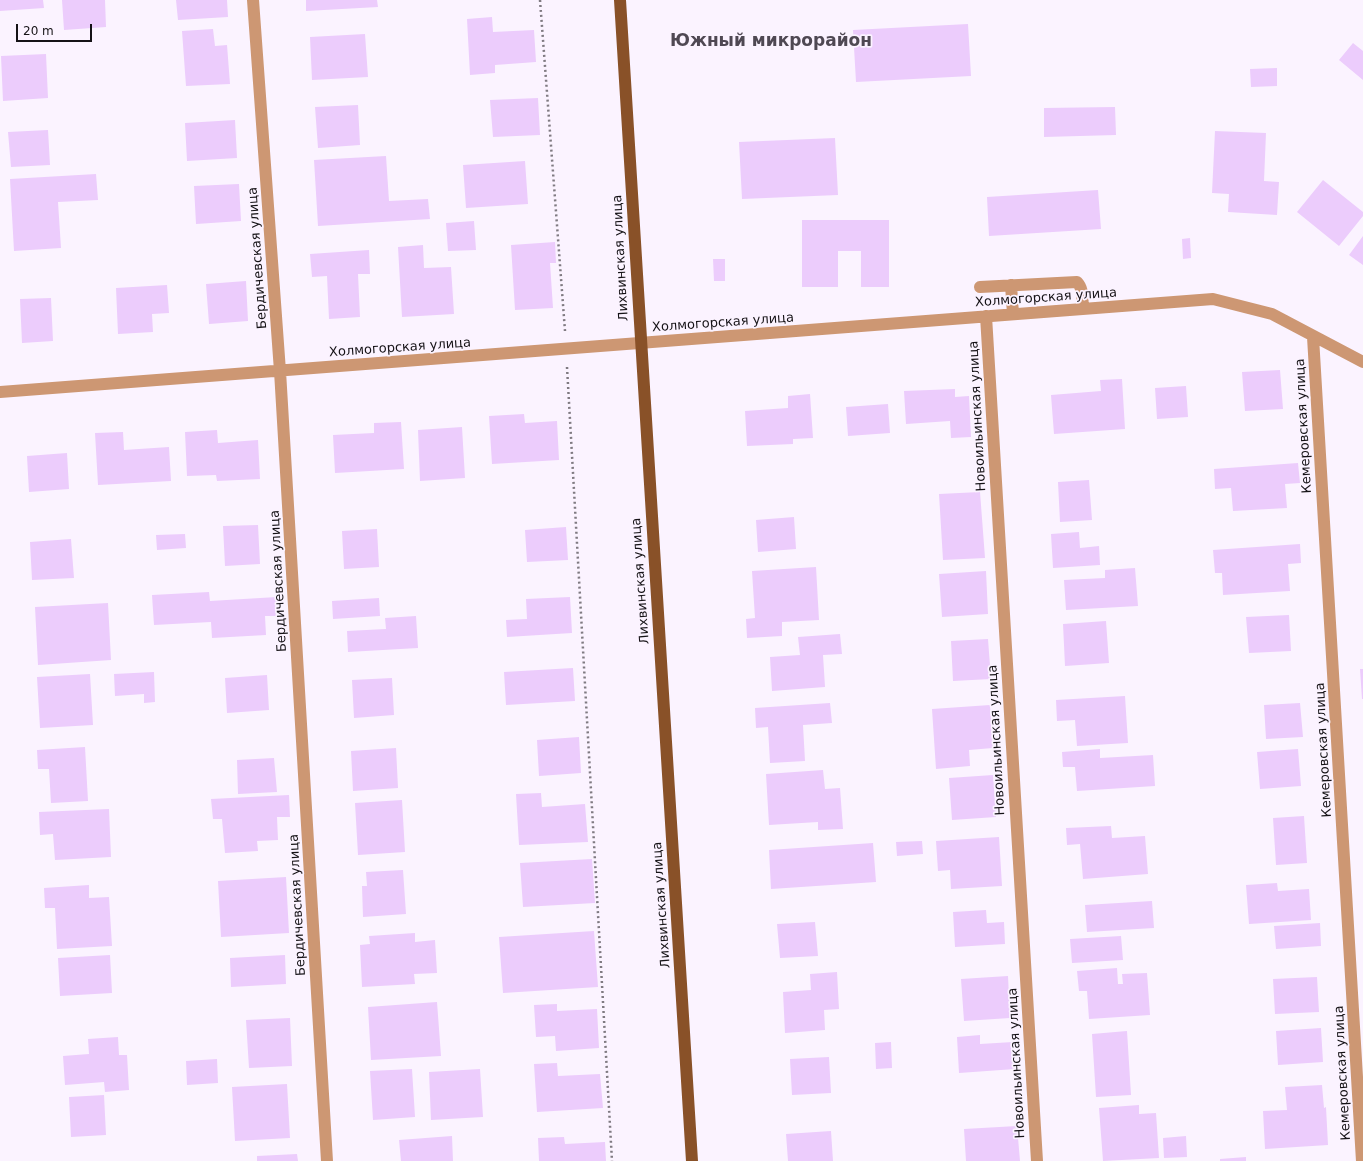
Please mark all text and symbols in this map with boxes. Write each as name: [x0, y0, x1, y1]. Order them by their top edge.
scale bar: [18, 16, 94, 42]
text: 20 m: [23, 24, 54, 38]
district label: Южный микрорайон: [670, 32, 872, 52]
street label: Бердичевская улица: [245, 187, 271, 329]
street label: Лихвинская улица: [610, 194, 632, 322]
street label: Холмогорская улица: [975, 285, 1117, 311]
street label: Холмогорская улица: [652, 310, 794, 336]
street label: Холмогорская улица: [329, 335, 471, 361]
street label: Новоильинская улица: [966, 340, 990, 492]
street label: Кемеровская улица: [1293, 358, 1315, 494]
street label: Бердичевская улица: [267, 510, 291, 652]
street label: Лихвинская улица: [629, 517, 653, 645]
street label: Новоильинская улица: [985, 664, 1009, 816]
street label: Кемеровская улица: [1313, 682, 1335, 818]
street label: Бердичевская улица: [286, 834, 310, 976]
street label: Лихвинская улица: [650, 841, 674, 969]
street label: Новоильинская улица: [1005, 987, 1029, 1139]
street label: Кемеровская улица: [1332, 1005, 1354, 1141]

